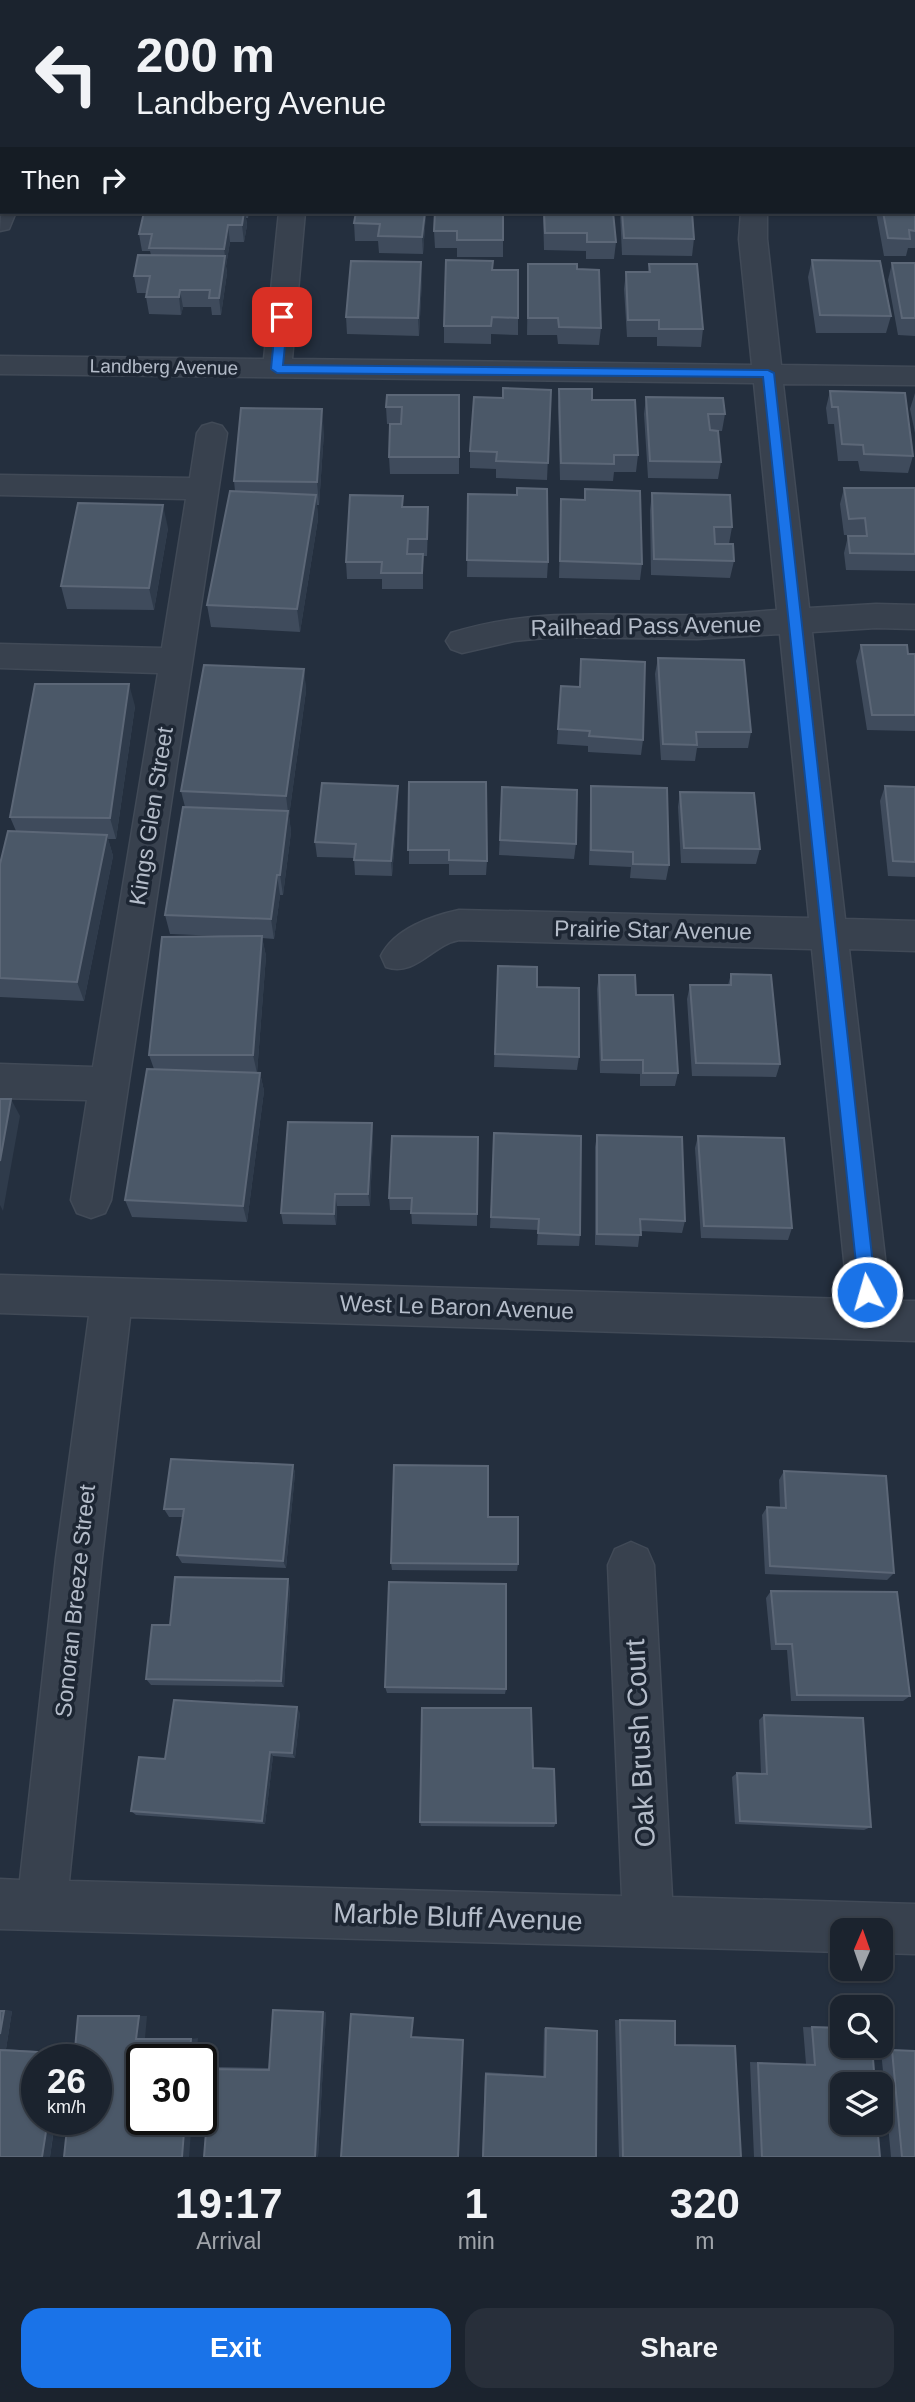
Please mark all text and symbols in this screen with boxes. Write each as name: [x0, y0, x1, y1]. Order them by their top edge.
icon: left: [21, 28, 112, 119]
text: 200 m: [136, 28, 275, 82]
text: Landberg Avenue: [136, 85, 386, 121]
icon: right: [94, 161, 132, 199]
text: Then: [21, 165, 80, 195]
pin: [252, 287, 312, 347]
icon: arrive: [263, 298, 301, 336]
street label: Landberg Avenue: [90, 355, 238, 379]
street label: Railhead Pass Avenue: [530, 611, 762, 641]
street label: Kings Glen Street: [124, 724, 178, 907]
street label: Prairie Star Avenue: [554, 915, 752, 945]
position arrow: [830, 1255, 904, 1329]
street label: West Le Baron Avenue: [339, 1290, 575, 1324]
street label: Sonoran Breeze Street: [50, 1483, 100, 1719]
street label: Oak Brush Court: [619, 1638, 661, 1848]
street label: Marble Bluff Avenue: [333, 1897, 583, 1937]
north arrow: [830, 1918, 892, 1981]
map controls: [830, 1918, 893, 2135]
button: search: [830, 1995, 893, 2058]
speed limit sign: 30: [126, 2044, 217, 2135]
text: 26: [47, 2061, 86, 2100]
button: layers: [830, 2072, 893, 2135]
text: km/h: [47, 2097, 86, 2117]
text: 19:17: [175, 2180, 283, 2227]
text: 1: [464, 2180, 488, 2227]
text: 320: [670, 2180, 740, 2227]
text: Arrival: [196, 2228, 261, 2254]
text: min: [458, 2228, 495, 2254]
text: m: [695, 2228, 714, 2254]
button: Exit: [21, 2308, 451, 2388]
button: Share: [465, 2308, 894, 2388]

